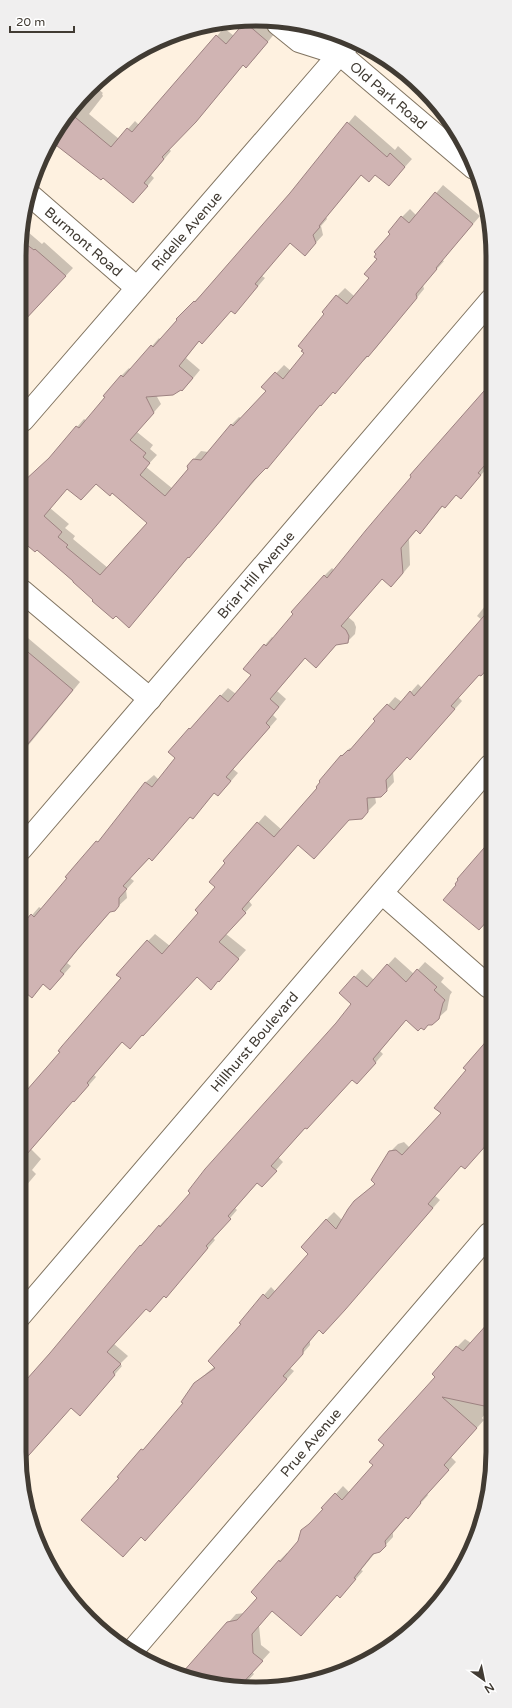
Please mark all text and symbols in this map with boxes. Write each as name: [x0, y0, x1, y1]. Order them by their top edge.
scale bar: [10, 8, 74, 34]
text: 20 m: [16, 15, 45, 29]
street label: Old Park Road: [346, 58, 431, 133]
street label: Ridelle Avenue: [148, 188, 225, 274]
street label: Burmont Road: [41, 203, 126, 280]
street label: Briar Hill Avenue: [214, 527, 298, 622]
street label: Hillhurst Boulevard: [207, 988, 302, 1095]
street label: Prue Avenue: [276, 1405, 345, 1480]
north arrow: [464, 1660, 504, 1700]
text: N: [482, 1680, 496, 1696]

